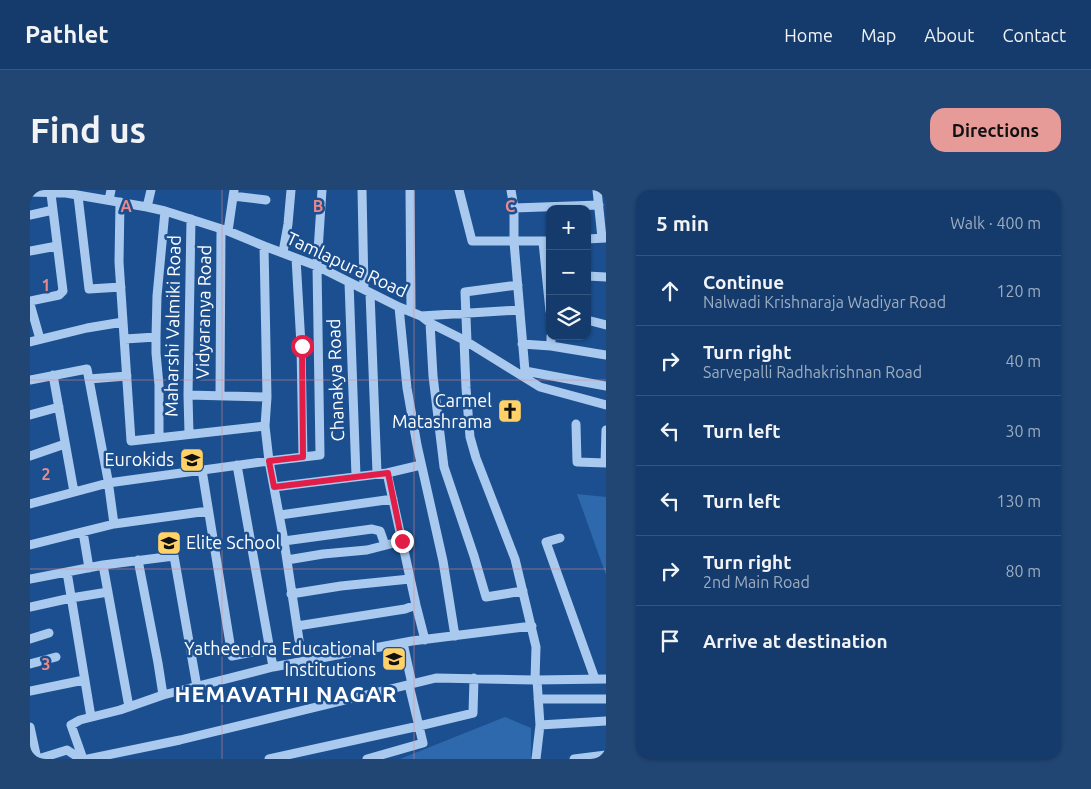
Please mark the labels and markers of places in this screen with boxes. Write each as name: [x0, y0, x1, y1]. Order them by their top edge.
place label: Carmel Matashrama: [392, 390, 492, 431]
church icon: Carmel Matashrama: [497, 398, 523, 424]
school or university icon: Eurokids: [179, 447, 205, 473]
place label: Eurokids: [105, 449, 174, 469]
school or university icon: Elite School: [156, 530, 182, 556]
place label: Elite School: [186, 532, 280, 552]
place label: Yatheendra Educational Institutions: [184, 638, 376, 679]
school or university icon: Yatheendra Educational Institutions: [381, 646, 407, 672]

